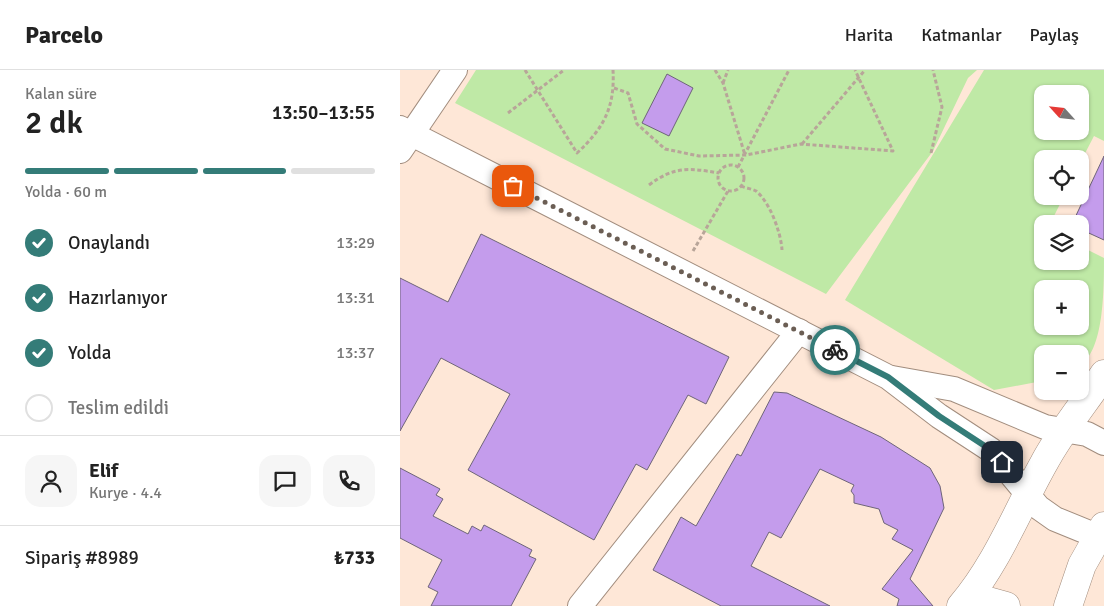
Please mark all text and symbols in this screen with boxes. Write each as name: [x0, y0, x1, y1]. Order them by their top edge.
text: Parcelo: [25, 20, 103, 50]
text: Harita: [845, 24, 893, 46]
text: Katmanlar: [921, 24, 1002, 46]
text: Paylaş: [1030, 24, 1079, 46]
text: Kalan süre: [25, 84, 97, 104]
north arrow: [1034, 85, 1089, 140]
map controls: [1034, 85, 1089, 400]
text: 13:50–13:55: [272, 101, 375, 125]
text: 2 dk: [25, 103, 83, 142]
button: locate: [1034, 150, 1089, 205]
pin: [492, 165, 534, 207]
icon: bag: [499, 172, 527, 200]
text: Yolda · 60 m: [25, 182, 107, 202]
button: layers: [1034, 215, 1089, 270]
icon: check: [25, 229, 53, 257]
text: Onaylandı: [68, 231, 150, 255]
text: 13:29: [336, 233, 375, 253]
button: +: [1034, 280, 1089, 335]
icon: check: [25, 284, 53, 312]
text: Hazırlanıyor: [68, 286, 167, 310]
text: 13:31: [336, 288, 375, 308]
courier: [810, 325, 860, 375]
icon: bike: [821, 336, 849, 364]
icon: check: [25, 339, 53, 367]
text: Yolda: [68, 341, 112, 365]
text: 13:37: [336, 343, 375, 363]
button: −: [1034, 345, 1089, 400]
text: Teslim edildi: [68, 396, 169, 420]
pin: [981, 441, 1023, 483]
icon: home: [988, 448, 1016, 476]
button: person: [25, 455, 77, 507]
button: chat: [259, 455, 311, 507]
button: phone: [323, 455, 375, 507]
text: Elif: [89, 459, 118, 483]
text: Kurye · 4.4: [89, 483, 162, 503]
text: Sipariş #8989: [25, 546, 139, 570]
text: ₺733: [334, 546, 375, 570]

